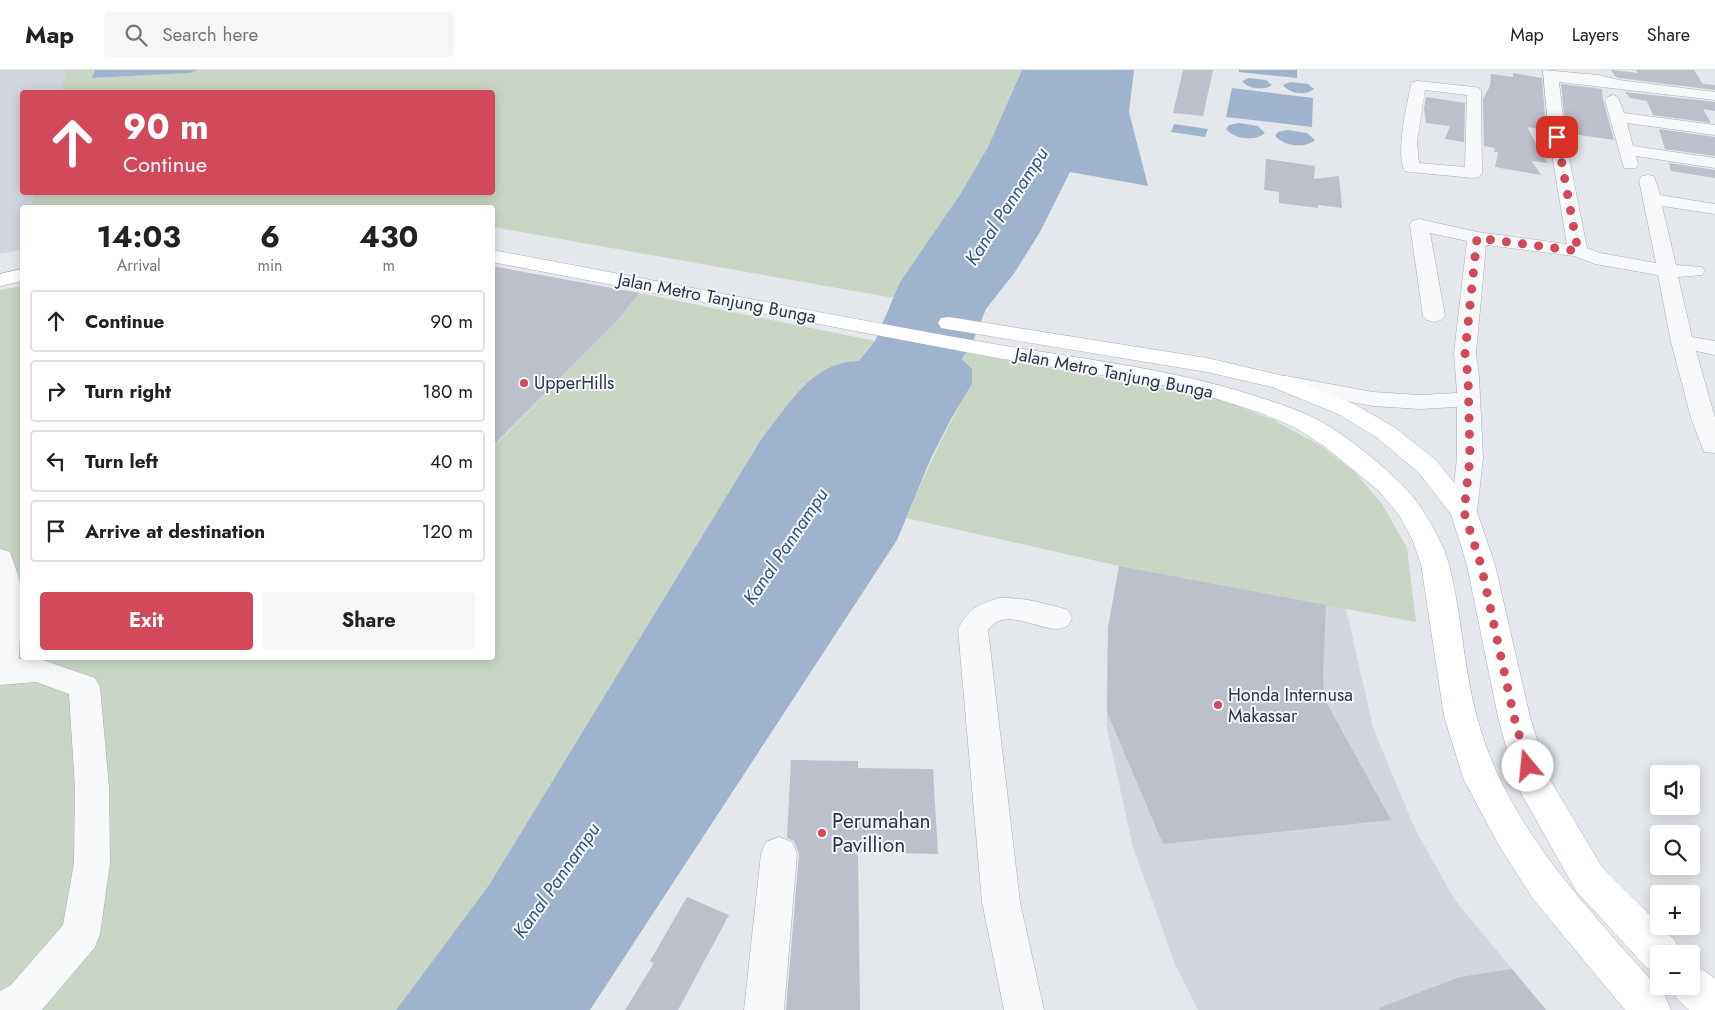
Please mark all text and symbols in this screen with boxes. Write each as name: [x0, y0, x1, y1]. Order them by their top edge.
search box: [104, 12, 454, 57]
text: Map: [25, 17, 74, 52]
icon: search: [122, 21, 150, 49]
text: Search here: [162, 21, 258, 48]
text: Map: [1510, 22, 1544, 48]
text: Layers: [1572, 22, 1619, 48]
text: Share: [1647, 22, 1690, 48]
text: 90 m: [123, 102, 209, 152]
icon: ahead: [40, 110, 105, 175]
pin: [1536, 116, 1578, 158]
icon: arrive: [1543, 123, 1571, 151]
water label: Kanal Pannampu: [958, 142, 1055, 270]
text: Continue: [123, 148, 207, 180]
text: 14:03: [97, 215, 181, 258]
text: 6: [260, 215, 280, 258]
text: 430: [359, 215, 418, 258]
text: Arrival: [117, 254, 161, 277]
text: min: [257, 254, 282, 277]
text: m: [382, 254, 395, 277]
street label: Jalan Metro Tanjung Bunga: [614, 266, 818, 330]
icon: ahead: [42, 307, 70, 335]
text: Continue: [85, 308, 164, 335]
text: 90 m: [430, 308, 473, 335]
street label: Jalan Metro Tanjung Bunga: [1011, 341, 1215, 405]
place label: UpperHills: [534, 370, 614, 396]
icon: right: [42, 377, 70, 405]
marker: UpperHills: [518, 377, 530, 389]
text: Turn right: [85, 378, 171, 405]
text: 180 m: [422, 378, 473, 405]
icon: left: [42, 447, 70, 475]
text: Turn left: [85, 448, 158, 475]
text: 40 m: [430, 448, 473, 475]
water label: Kanal Pannampu: [736, 482, 835, 610]
icon: arrive: [42, 517, 70, 545]
text: Arrive at destination: [85, 518, 265, 545]
text: 120 m: [422, 518, 473, 545]
button: Exit: [40, 592, 253, 650]
button: Share: [263, 592, 475, 650]
place label: Honda Internusa Makassar: [1228, 682, 1353, 729]
marker: Honda Internusa Makassar: [1212, 699, 1224, 711]
position arrow: [1501, 739, 1553, 791]
map controls: [1650, 765, 1700, 995]
button: sound: [1650, 765, 1700, 815]
place label: Perumahan Pavillion: [832, 806, 931, 860]
water label: Kanal Pannampu: [506, 817, 607, 944]
button: search: [1650, 825, 1700, 875]
marker: Perumahan Pavillion: [816, 827, 828, 839]
button: +: [1650, 885, 1700, 935]
button: −: [1650, 945, 1700, 995]

